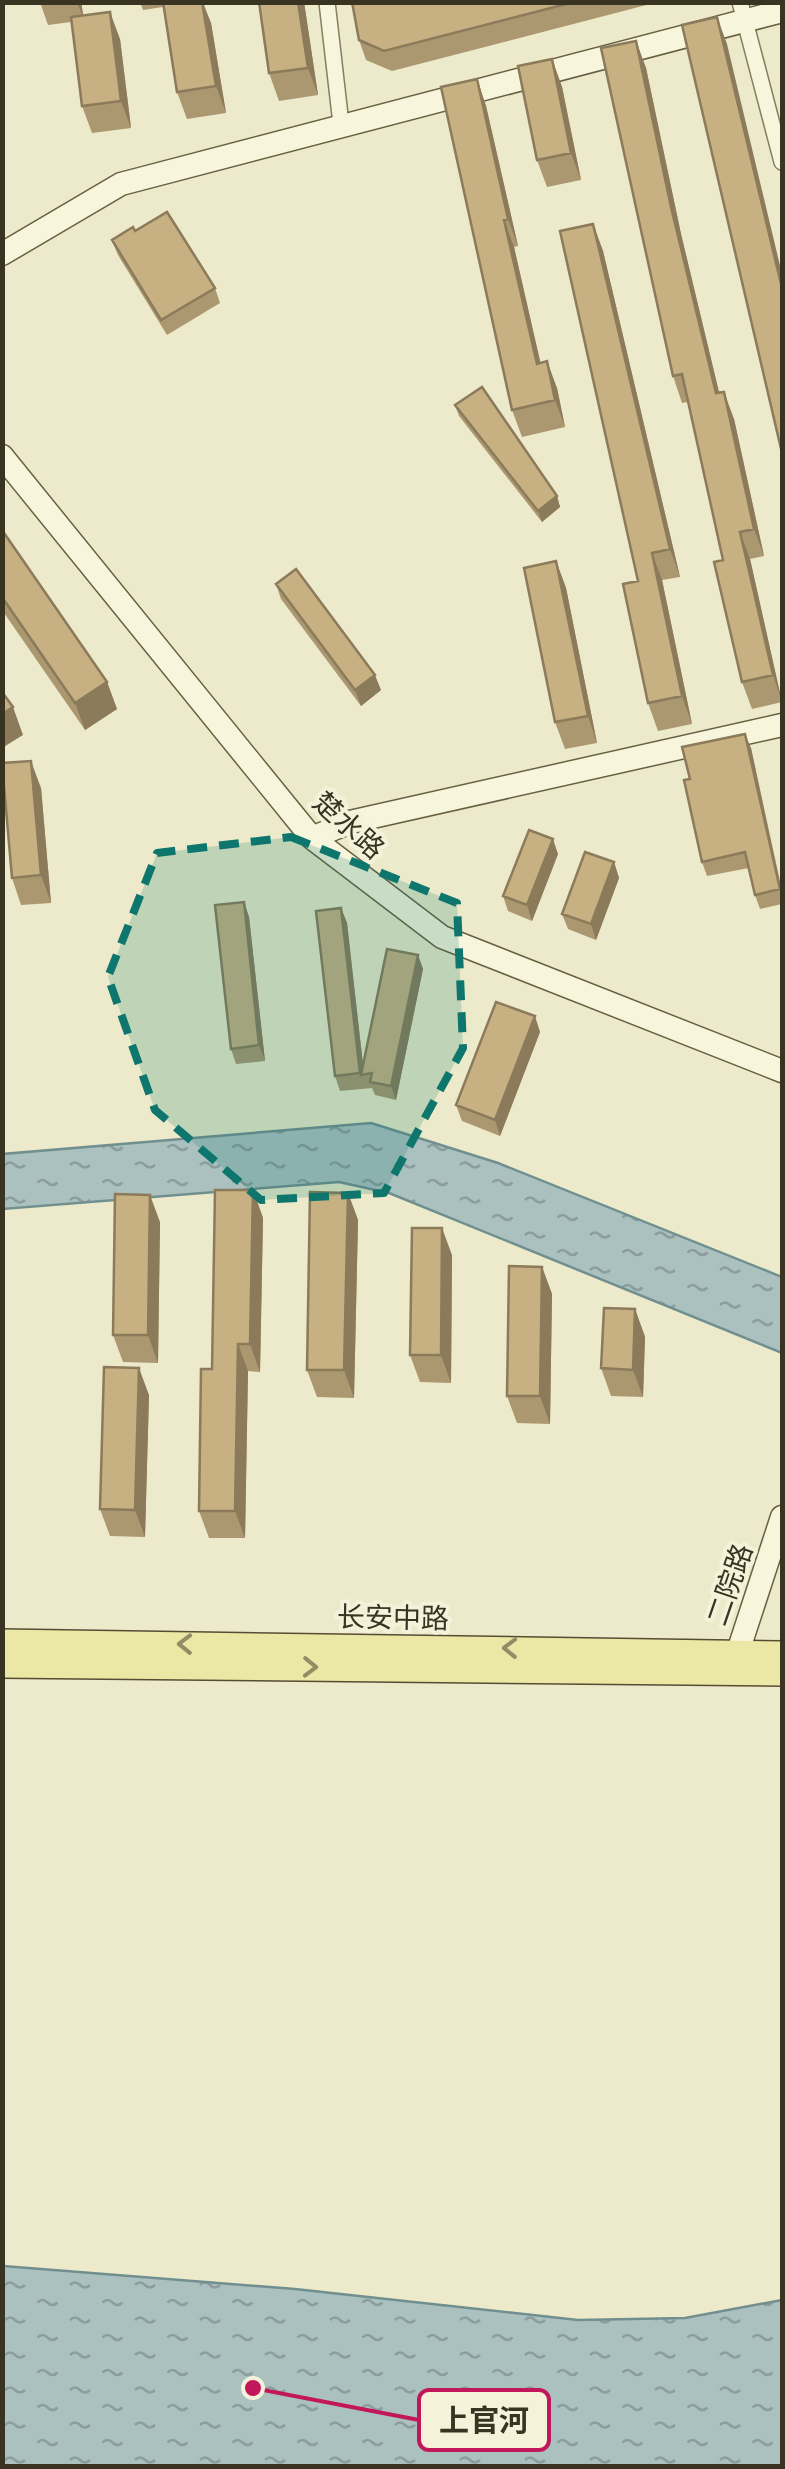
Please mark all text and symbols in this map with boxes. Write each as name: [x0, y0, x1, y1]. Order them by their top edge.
street label: 楚水路: [306, 782, 394, 866]
street label: 二院路: [697, 1538, 759, 1630]
street label: 长安中路: [337, 1597, 449, 1635]
one-way arrow: [177, 1633, 193, 1654]
one-way arrow: [502, 1638, 518, 1659]
one-way arrow: [302, 1656, 318, 1678]
callout: 上官河: [419, 2390, 549, 2450]
text: 上官河: [439, 2399, 529, 2439]

